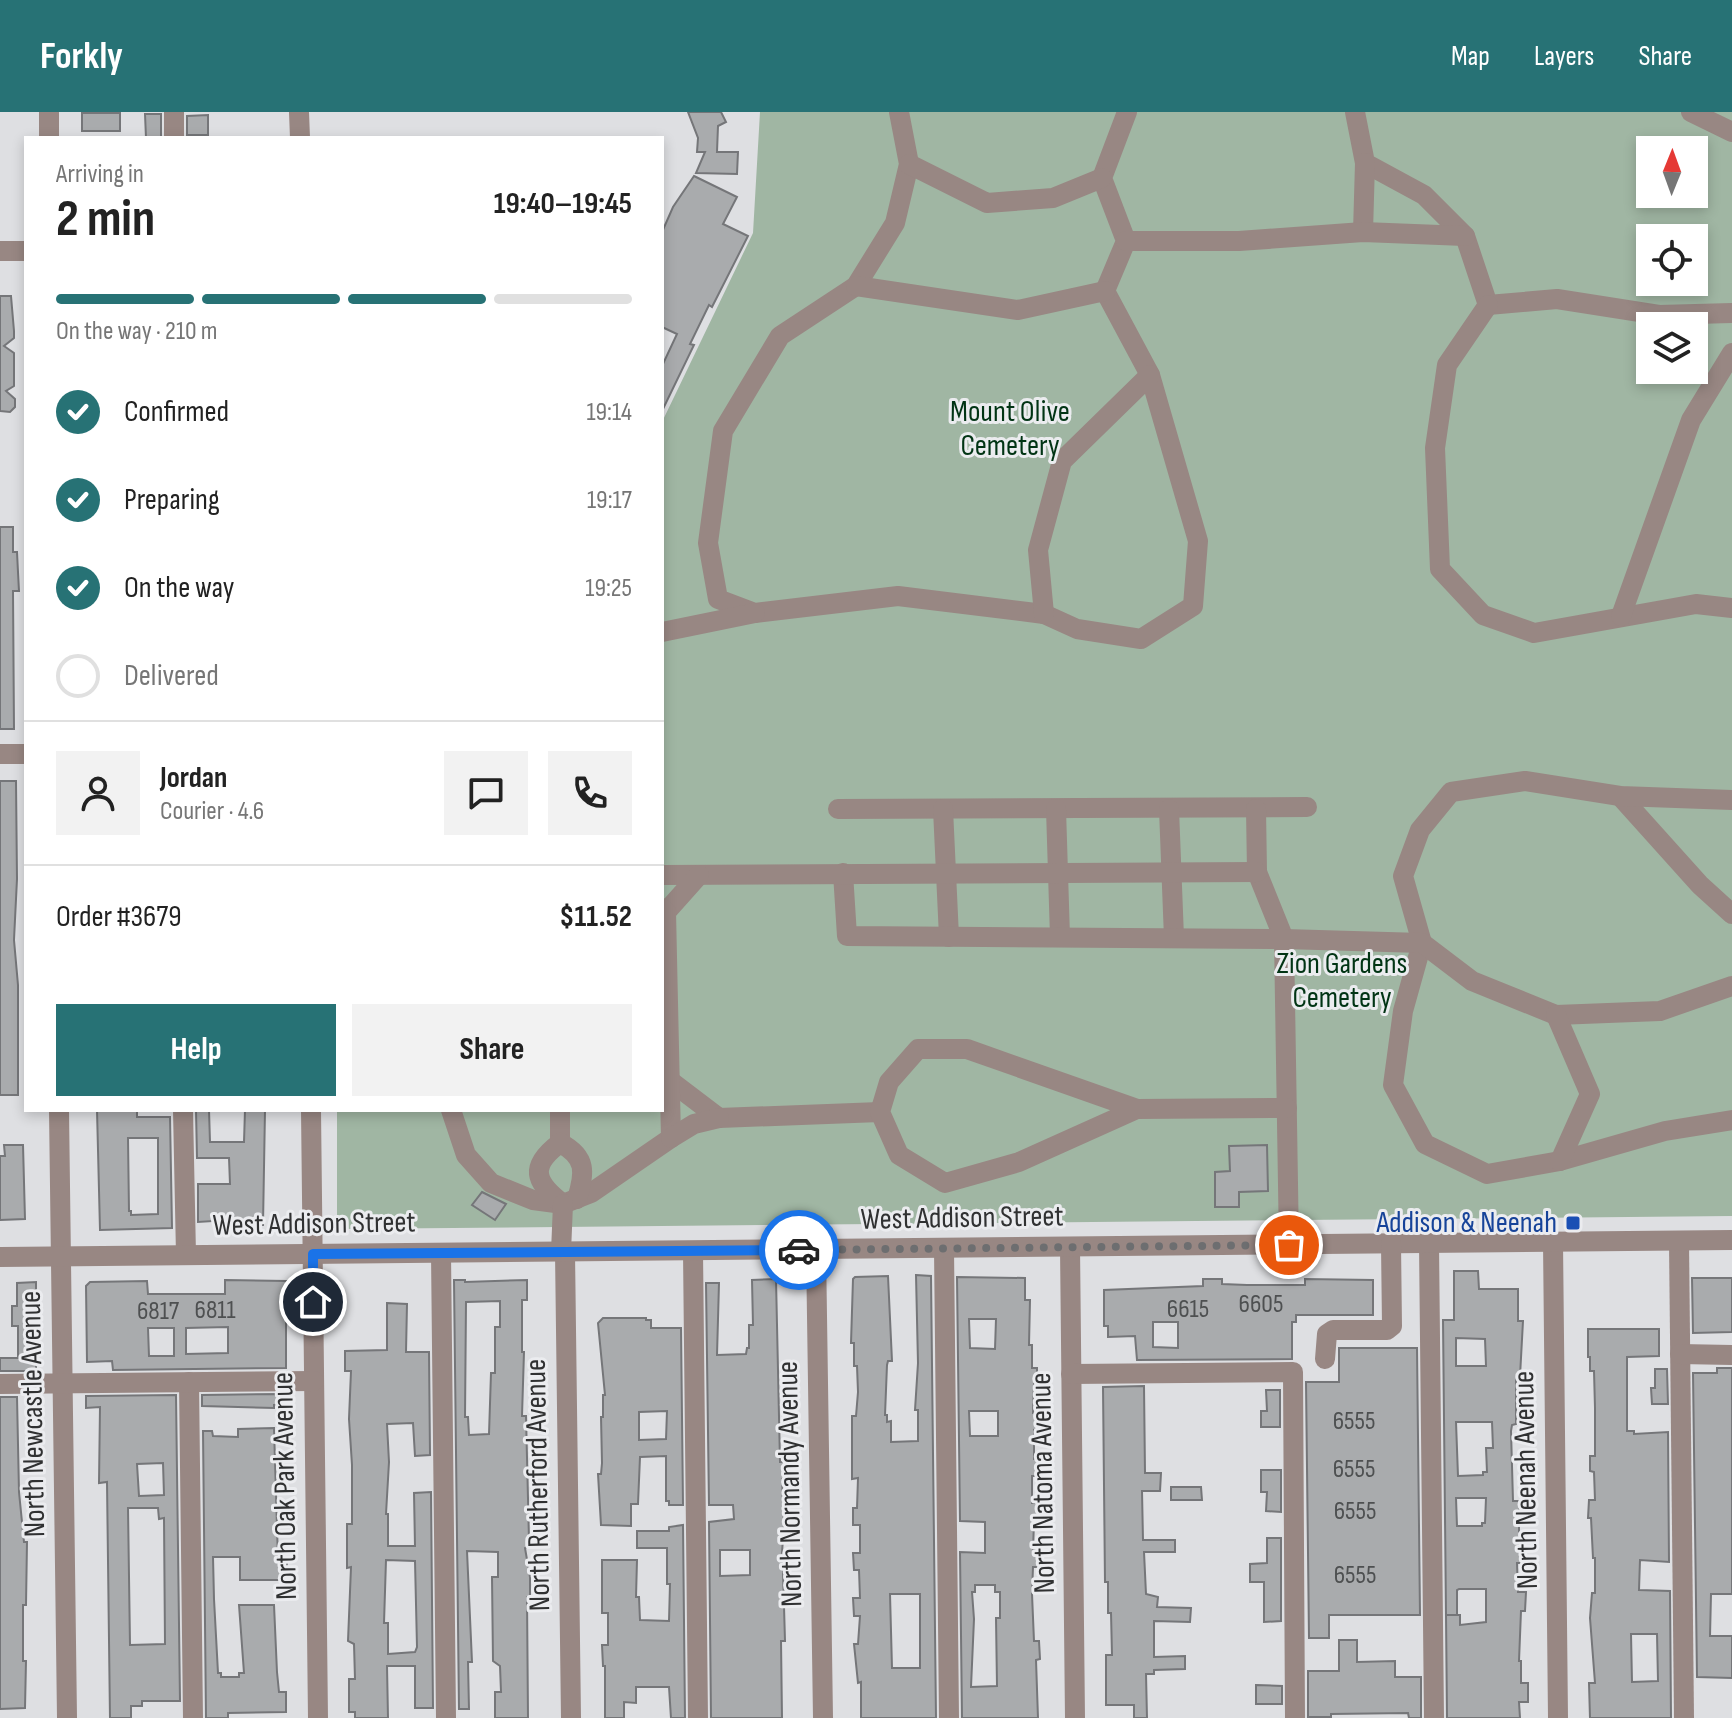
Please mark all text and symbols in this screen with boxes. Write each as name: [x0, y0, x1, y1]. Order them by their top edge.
text: Forkly: [40, 34, 123, 79]
text: Map: [1451, 40, 1490, 73]
text: Layers: [1534, 40, 1594, 73]
text: Share: [1638, 40, 1692, 73]
north arrow: [1636, 136, 1708, 208]
map controls: [1636, 136, 1708, 384]
text: Arriving in: [56, 159, 144, 190]
text: 19:40–19:45: [494, 186, 632, 222]
text: 2 min: [56, 188, 155, 251]
button: locate: [1636, 224, 1708, 296]
button: layers: [1636, 312, 1708, 384]
text: On the way · 210 m: [56, 316, 217, 347]
icon: check: [56, 390, 100, 434]
text: Confirmed: [124, 394, 229, 430]
park label: Mount Olive Cemetery: [950, 394, 1070, 464]
text: 19:14: [586, 397, 632, 428]
icon: check: [56, 478, 100, 522]
text: Preparing: [124, 482, 220, 518]
text: 19:17: [587, 485, 632, 516]
icon: check: [56, 566, 100, 610]
text: On the way: [124, 570, 234, 606]
text: 19:25: [585, 573, 632, 604]
text: Delivered: [124, 658, 219, 694]
button: person: [56, 751, 140, 835]
button: chat: [444, 751, 528, 835]
button: phone: [548, 751, 632, 835]
text: Jordan: [160, 760, 227, 796]
text: Courier · 4.6: [160, 796, 264, 827]
text: Order #3679: [56, 899, 182, 935]
text: $11.52: [559, 899, 632, 935]
park label: Zion Gardens Cemetery: [1277, 946, 1407, 1016]
button: Help: [56, 1004, 336, 1096]
button: Share: [352, 1004, 632, 1096]
street label: West Addison Street: [860, 1198, 1064, 1238]
street label: West Addison Street: [212, 1204, 416, 1244]
place label: Addison & Neenah: [1376, 1205, 1557, 1241]
courier: [759, 1210, 839, 1290]
pin: [1255, 1211, 1323, 1279]
marker: Addison & Neenah: [1564, 1214, 1582, 1232]
icon: bag: [1267, 1223, 1311, 1267]
icon: car: [777, 1228, 821, 1272]
pin: [279, 1268, 347, 1336]
icon: home: [291, 1280, 335, 1324]
house number: 6605: [1239, 1289, 1283, 1320]
street label: North Newcastle Avenue: [13, 1291, 53, 1537]
house number: 6615: [1167, 1294, 1209, 1325]
house number: 6811: [195, 1295, 235, 1326]
house number: 6817: [137, 1296, 180, 1327]
street label: North Rutherford Avenue: [518, 1359, 558, 1611]
street label: North Normandy Avenue: [770, 1361, 810, 1607]
street label: North Neenah Avenue: [1506, 1371, 1546, 1589]
street label: North Oak Park Avenue: [265, 1372, 305, 1600]
street label: North Natoma Avenue: [1023, 1372, 1063, 1594]
house number: 6555: [1333, 1406, 1375, 1437]
house number: 6555: [1333, 1454, 1375, 1485]
house number: 6555: [1334, 1496, 1376, 1527]
house number: 6555: [1334, 1560, 1376, 1591]

